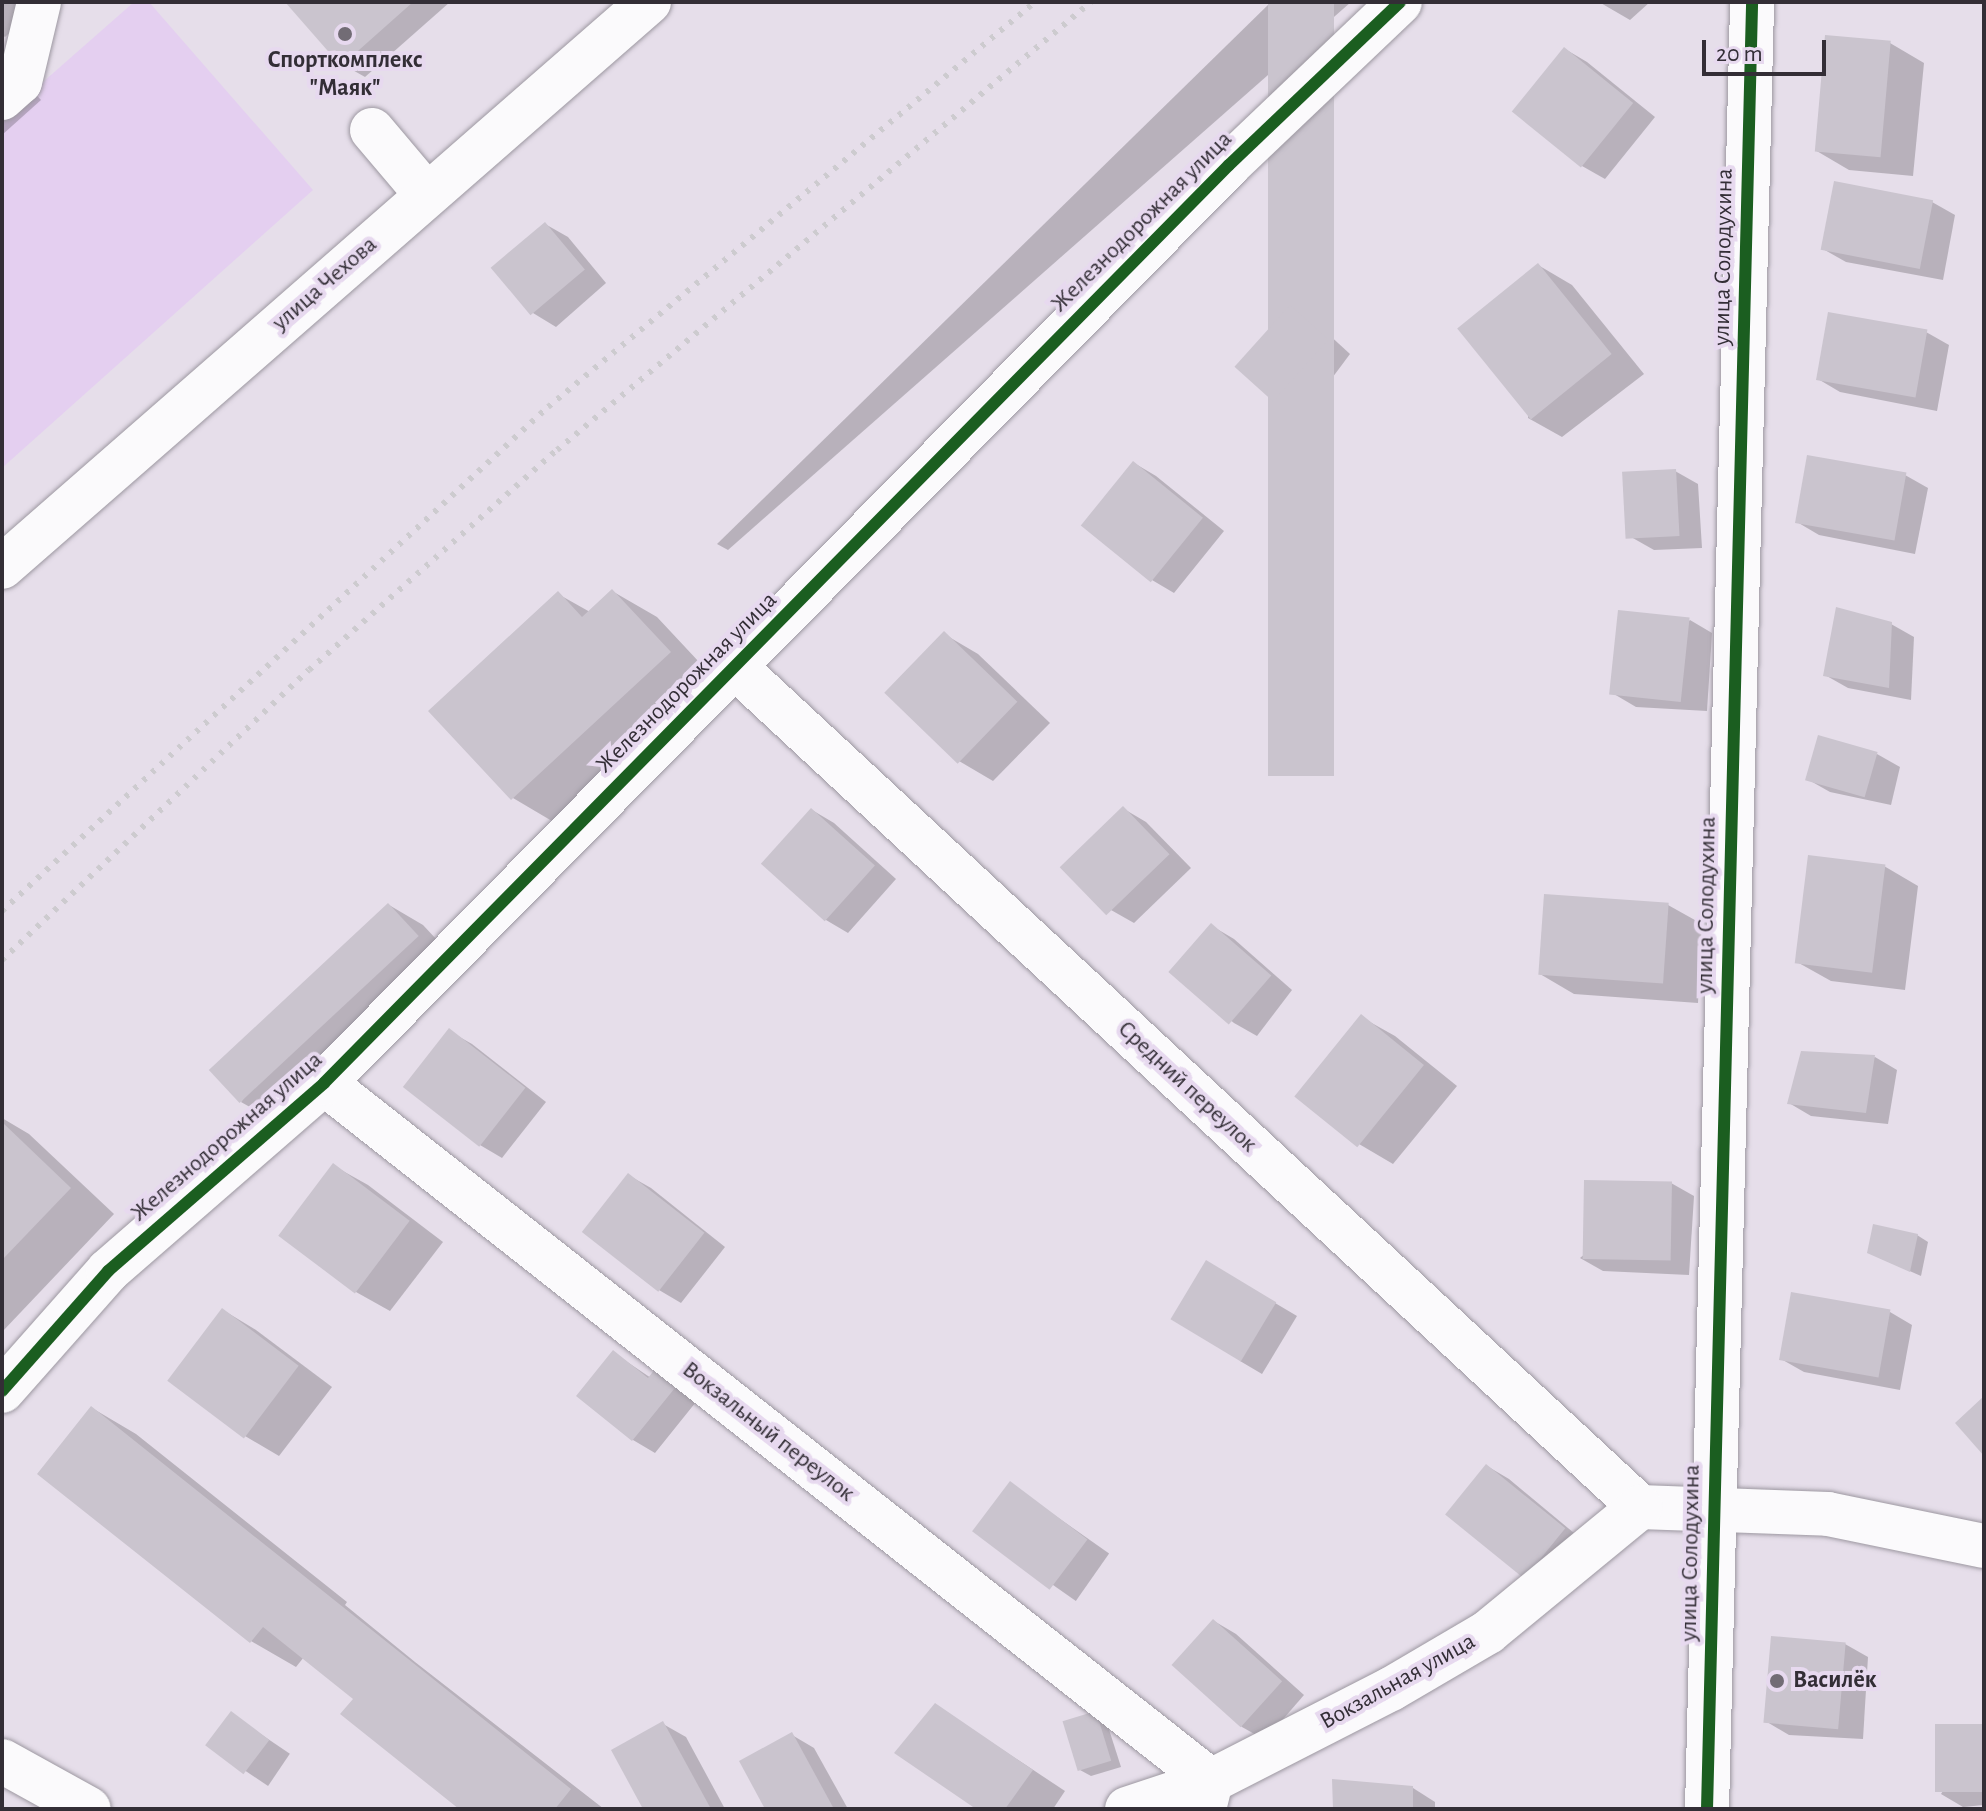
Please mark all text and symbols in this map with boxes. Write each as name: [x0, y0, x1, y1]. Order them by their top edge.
scale bar: [1706, 24, 1830, 74]
marker: Спорткомплекс "Маяк": [336, 25, 354, 43]
text: 20 m: [1716, 42, 1763, 66]
place label: Спорткомплекс "Маяк": [267, 47, 423, 103]
street label: Железнодорожная улица: [1045, 125, 1239, 319]
street label: улица Солодухина: [1708, 168, 1740, 346]
street label: улица Чехова: [267, 231, 383, 337]
street label: Железнодорожная улица: [590, 586, 784, 780]
street label: улица Солодухина: [1691, 816, 1723, 994]
street label: Средний переулок: [1111, 1015, 1263, 1159]
street label: Железнодорожная улица: [125, 1046, 329, 1228]
street label: Вокзальный переулок: [676, 1356, 860, 1508]
street label: улица Солодухина: [1675, 1464, 1707, 1642]
street label: Вокзальная улица: [1315, 1627, 1481, 1737]
place label: Василёк: [1793, 1667, 1877, 1695]
marker: Василёк: [1768, 1672, 1786, 1690]

